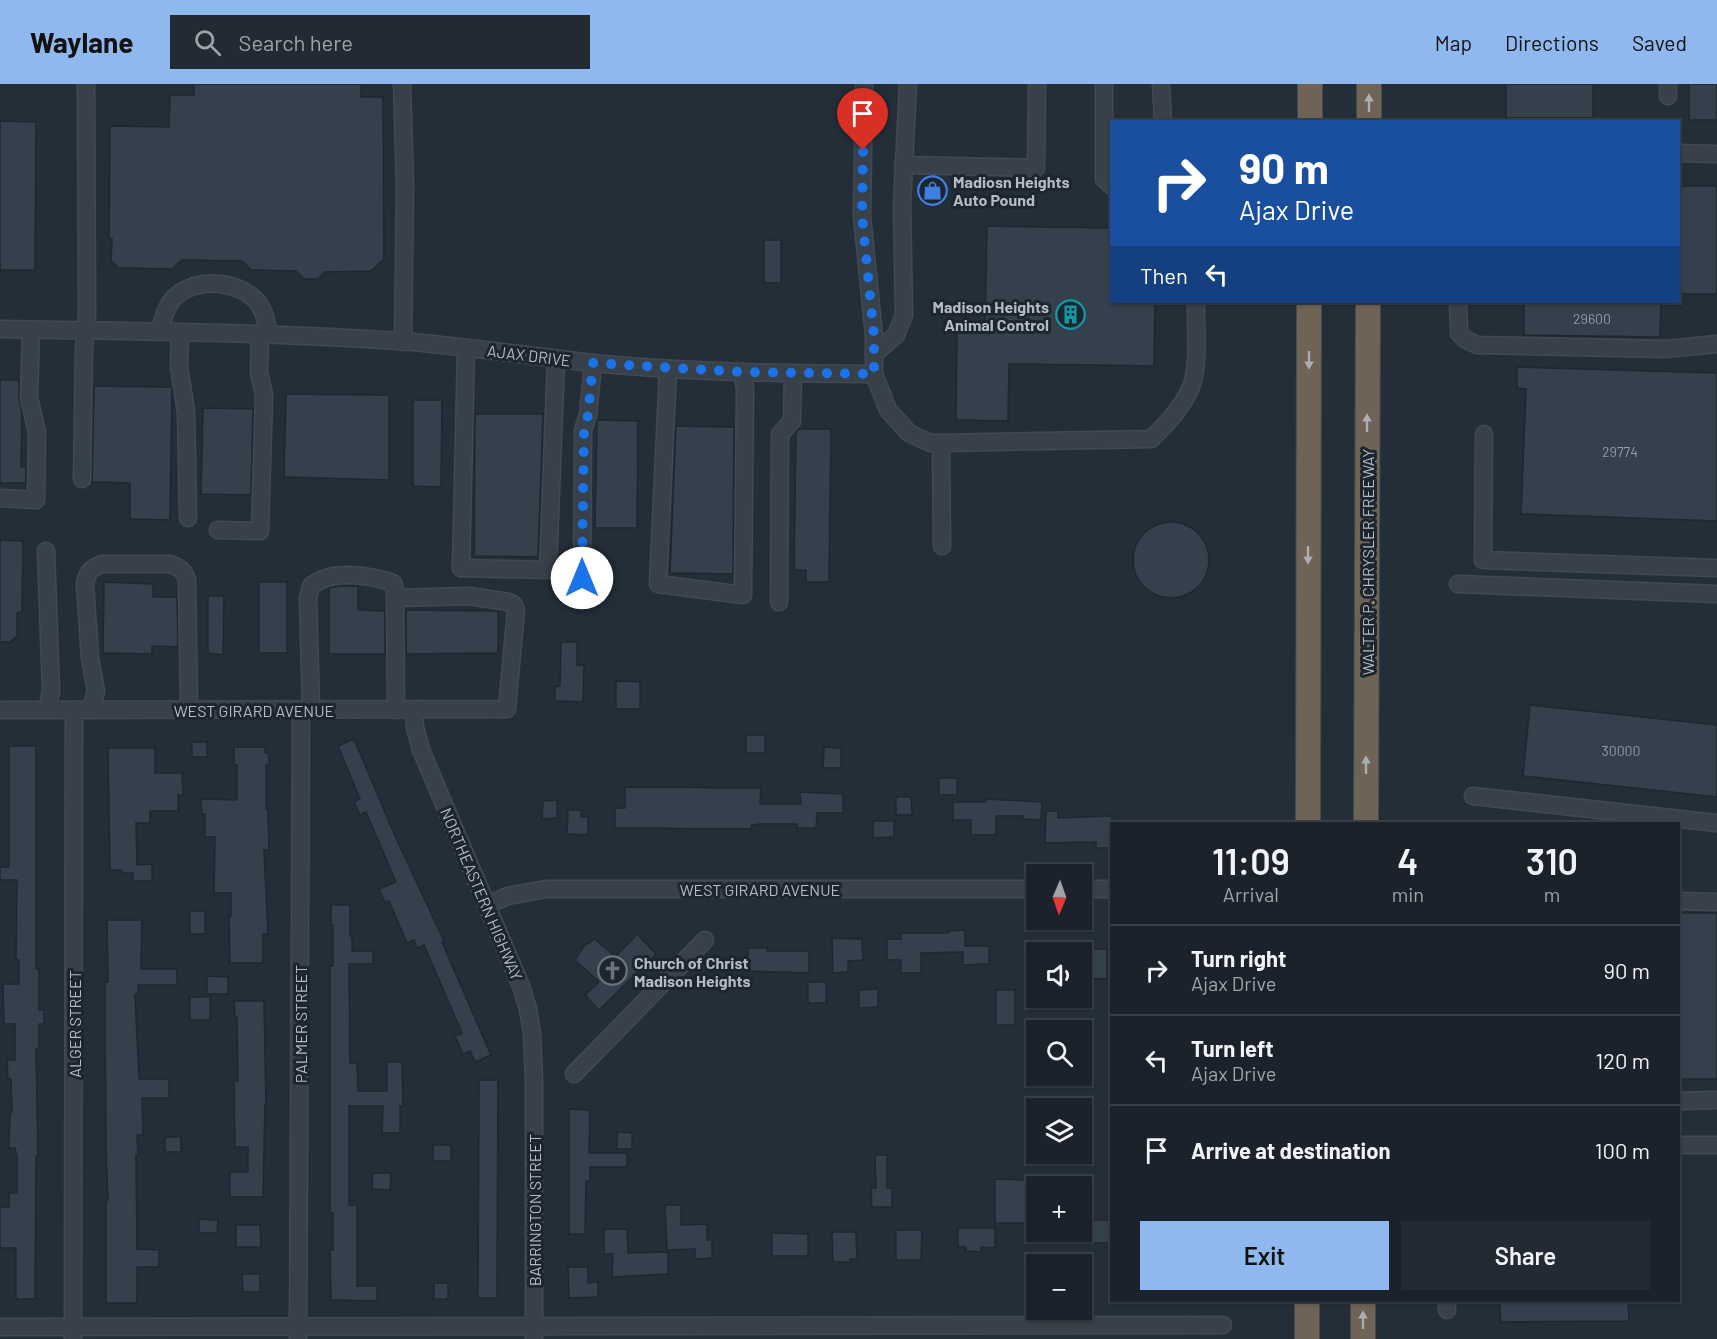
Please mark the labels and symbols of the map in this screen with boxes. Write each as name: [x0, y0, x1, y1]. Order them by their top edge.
pin: [837, 88, 888, 150]
one-way arrow: [1364, 93, 1374, 112]
place label: Madiosn Heights Auto Pound: [953, 172, 1070, 209]
shop icon: Madiosn Heights Auto Pound: [916, 174, 948, 206]
place label: Madison Heights Animal Control: [932, 297, 1049, 334]
building icon: Madison Heights Animal Control: [1054, 299, 1086, 331]
house number: 29600: [1573, 310, 1611, 327]
street label: AJAX DRIVE: [486, 340, 572, 370]
one-way arrow: [1304, 350, 1314, 369]
one-way arrow: [1362, 414, 1372, 433]
house number: 29774: [1602, 443, 1638, 460]
street label: WALTER P. CHRYSLER FREEWAY: [1358, 449, 1377, 675]
one-way arrow: [1303, 545, 1313, 564]
position arrow: [550, 546, 614, 610]
street label: WEST GIRARD AVENUE: [174, 701, 334, 720]
house number: 30000: [1602, 742, 1640, 759]
one-way arrow: [1361, 756, 1371, 775]
street label: NORTHEASTERN HIGHWAY: [437, 805, 527, 983]
north arrow: [1026, 864, 1092, 930]
street label: WEST GIRARD AVENUE: [680, 880, 840, 899]
place label: Church of Christ Madison Heights: [634, 953, 751, 990]
church icon: Church of Christ Madison Heights: [597, 955, 629, 987]
street label: PALMER STREET: [291, 965, 310, 1083]
street label: ALGER STREET: [65, 970, 84, 1078]
street label: BARRINGTON STREET: [525, 1134, 544, 1286]
one-way arrow: [1358, 1310, 1368, 1329]

